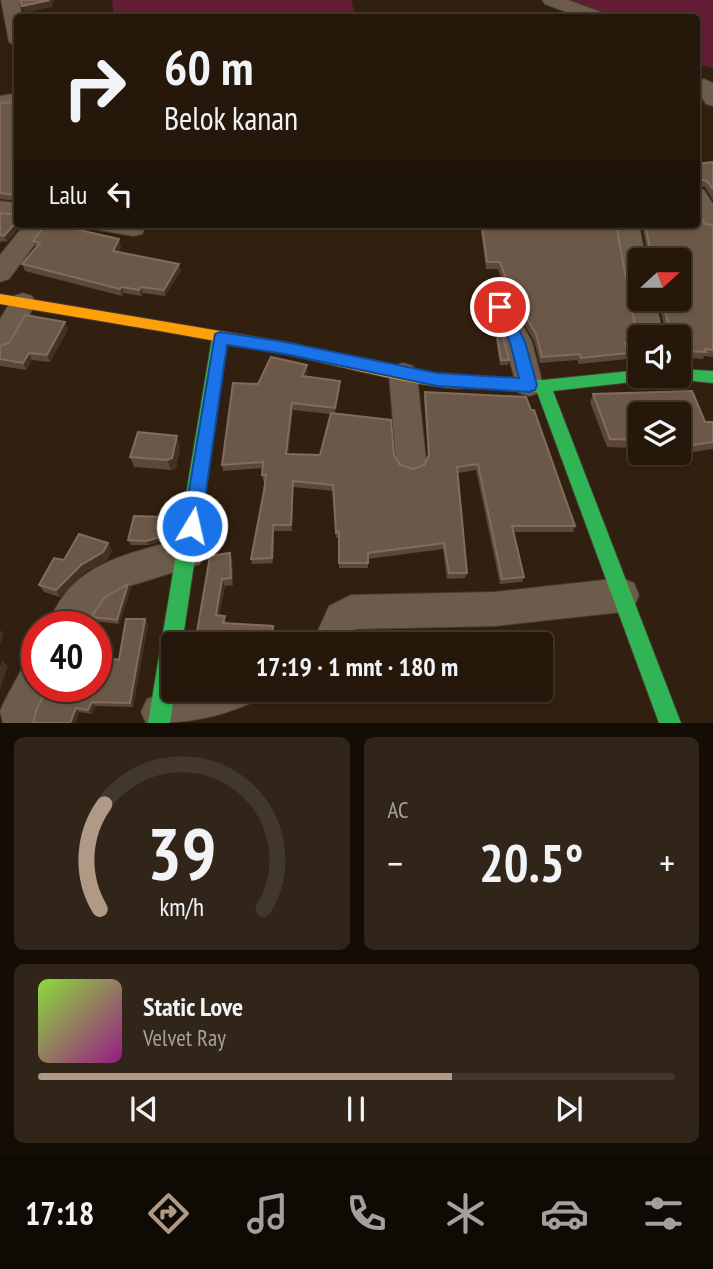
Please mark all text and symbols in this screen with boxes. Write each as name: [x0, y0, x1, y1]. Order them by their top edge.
text: 60 m: [164, 35, 253, 99]
icon: right: [49, 42, 140, 133]
text: Belok kanan: [164, 97, 298, 139]
icon: left: [101, 175, 139, 213]
text: Lalu: [49, 178, 87, 211]
north arrow: [628, 248, 691, 312]
map controls: [628, 248, 691, 465]
pin: [470, 277, 530, 337]
icon: arrive: [481, 288, 519, 326]
button: sound: [628, 325, 691, 388]
button: layers: [628, 402, 691, 465]
position arrow: [155, 489, 229, 563]
speed limit sign: 40: [21, 611, 112, 702]
text: 17:19 · 1 mnt · 180 m: [256, 650, 458, 683]
text: AC: [388, 795, 408, 824]
text: 39: [147, 806, 217, 900]
text: 20.5°: [479, 829, 584, 896]
text: −: [388, 838, 403, 887]
text: +: [659, 838, 675, 887]
text: km/h: [160, 891, 204, 923]
text: Static Love: [143, 990, 243, 1023]
text: Velvet Ray: [143, 1023, 226, 1052]
icon: previous: [125, 1090, 163, 1128]
icon: pause: [337, 1090, 375, 1128]
icon: next: [550, 1090, 588, 1128]
icon: directions: [144, 1189, 193, 1238]
icon: music: [243, 1189, 292, 1238]
icon: phone: [342, 1189, 391, 1238]
icon: climate: [441, 1189, 490, 1238]
icon: car: [540, 1189, 589, 1238]
icon: filters: [639, 1189, 688, 1238]
text: 17:18: [25, 1192, 94, 1234]

